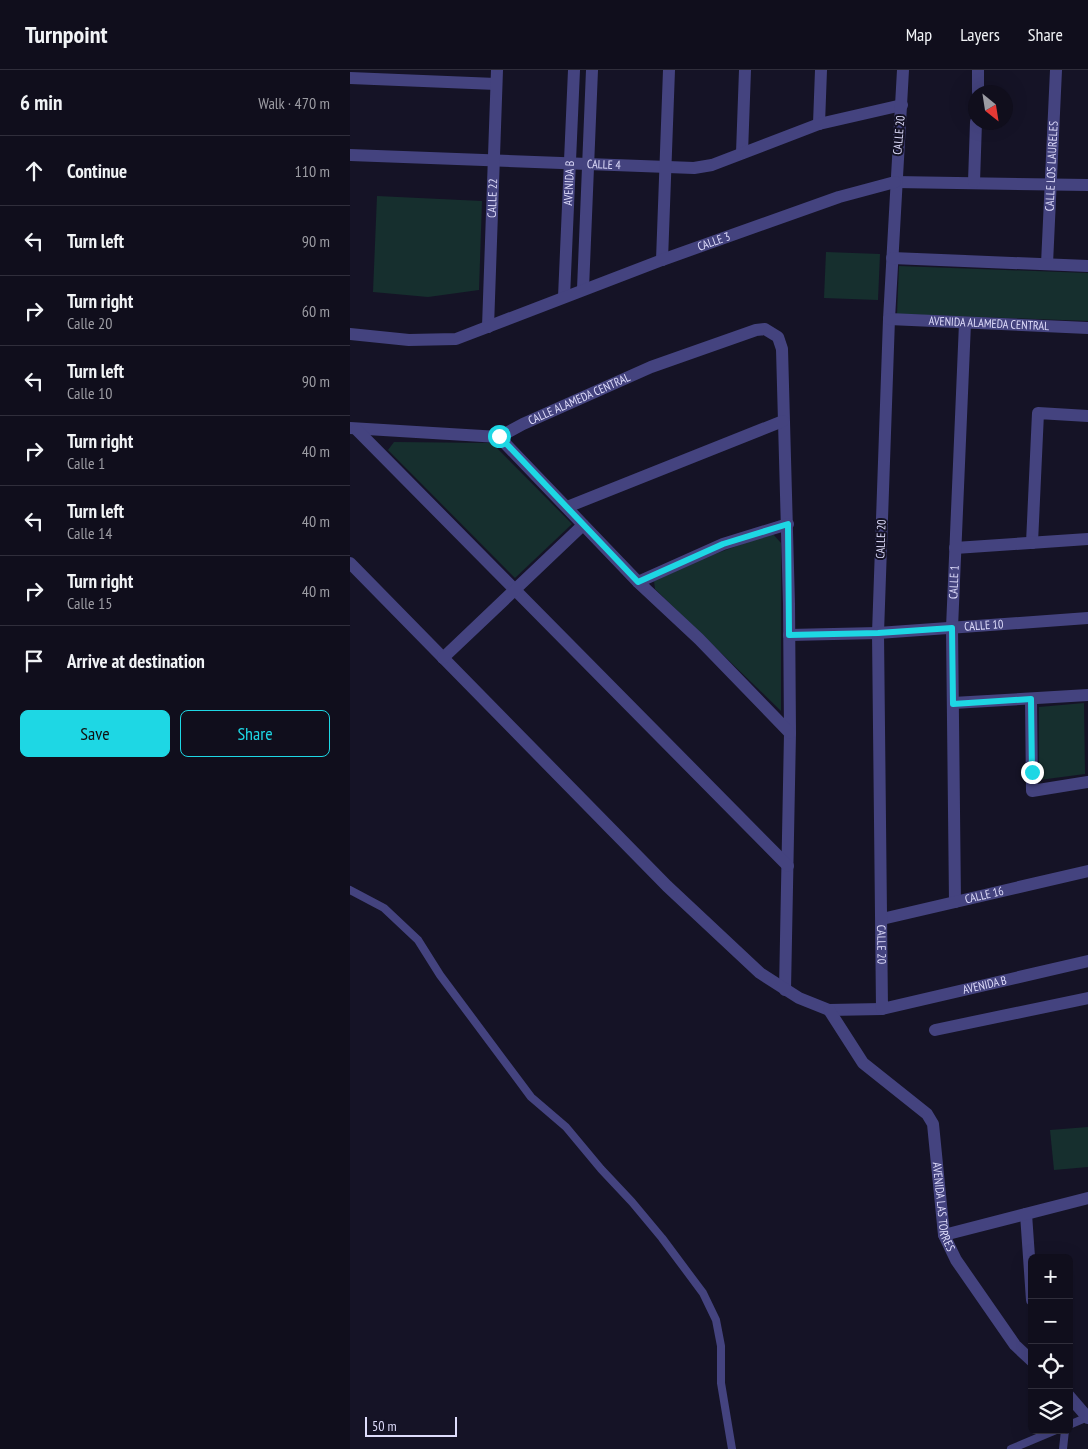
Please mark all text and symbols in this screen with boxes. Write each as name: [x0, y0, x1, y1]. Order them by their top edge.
text: Turnpoint: [25, 19, 107, 50]
text: Map: [906, 23, 932, 46]
text: Layers: [960, 23, 1000, 46]
text: Share: [1028, 23, 1063, 46]
north arrow: [968, 85, 1013, 130]
text: 6 min: [20, 89, 62, 116]
text: Walk · 470 m: [258, 93, 330, 113]
street label: CALLE 20: [889, 115, 908, 155]
street label: CALLE LOS LAURELES: [1041, 121, 1061, 212]
street label: CALLE 4: [587, 156, 622, 172]
icon: ahead: [20, 157, 48, 185]
text: Continue: [67, 159, 127, 183]
street label: AVENIDA B: [560, 160, 577, 206]
text: 110 m: [295, 161, 330, 181]
street label: CALLE 22: [484, 178, 500, 218]
icon: left: [20, 227, 48, 255]
street label: CALLE 3: [695, 228, 732, 254]
text: Turn left: [67, 229, 124, 253]
text: 90 m: [302, 231, 330, 251]
text: Turn right: [67, 289, 133, 313]
icon: right: [20, 297, 48, 325]
text: 60 m: [302, 301, 330, 321]
text: Calle 20: [67, 313, 112, 333]
street label: AVENIDA ALAMEDA CENTRAL: [928, 313, 1050, 333]
text: Turn left: [67, 359, 124, 383]
icon: left: [20, 367, 48, 395]
street label: CALLE ALAMEDA CENTRAL: [526, 369, 632, 428]
text: 90 m: [302, 371, 330, 391]
text: Calle 10: [67, 383, 112, 403]
route start: [488, 425, 511, 448]
text: Turn right: [67, 429, 133, 453]
icon: right: [20, 437, 48, 465]
text: 40 m: [302, 441, 330, 461]
text: Calle 1: [67, 453, 105, 473]
text: Turn left: [67, 499, 124, 523]
icon: left: [20, 507, 48, 535]
text: 40 m: [302, 511, 330, 531]
street label: CALLE 20: [872, 519, 889, 559]
text: Calle 14: [67, 523, 112, 543]
street label: CALLE 1: [945, 565, 962, 599]
text: Turn right: [67, 569, 133, 593]
icon: right: [20, 577, 48, 605]
text: 40 m: [302, 581, 330, 601]
text: Calle 15: [67, 593, 112, 613]
street label: CALLE 10: [964, 616, 1004, 634]
icon: arrive: [20, 647, 48, 675]
text: Arrive at destination: [67, 649, 205, 673]
button: Save: [20, 710, 170, 757]
button: Share: [180, 710, 330, 757]
route end: [1021, 761, 1044, 784]
street label: CALLE 16: [963, 883, 1005, 906]
street label: CALLE 20: [874, 925, 890, 964]
street label: AVENIDA B: [961, 972, 1008, 997]
street label: AVENIDA LAS TORRES: [930, 1161, 959, 1254]
map controls: [1028, 1254, 1073, 1434]
button: +: [1028, 1254, 1073, 1299]
button: −: [1028, 1299, 1073, 1344]
button: locate: [1028, 1344, 1073, 1389]
button: layers: [1028, 1389, 1073, 1434]
scale bar: [365, 1414, 458, 1437]
text: 50 m: [372, 1417, 397, 1435]

